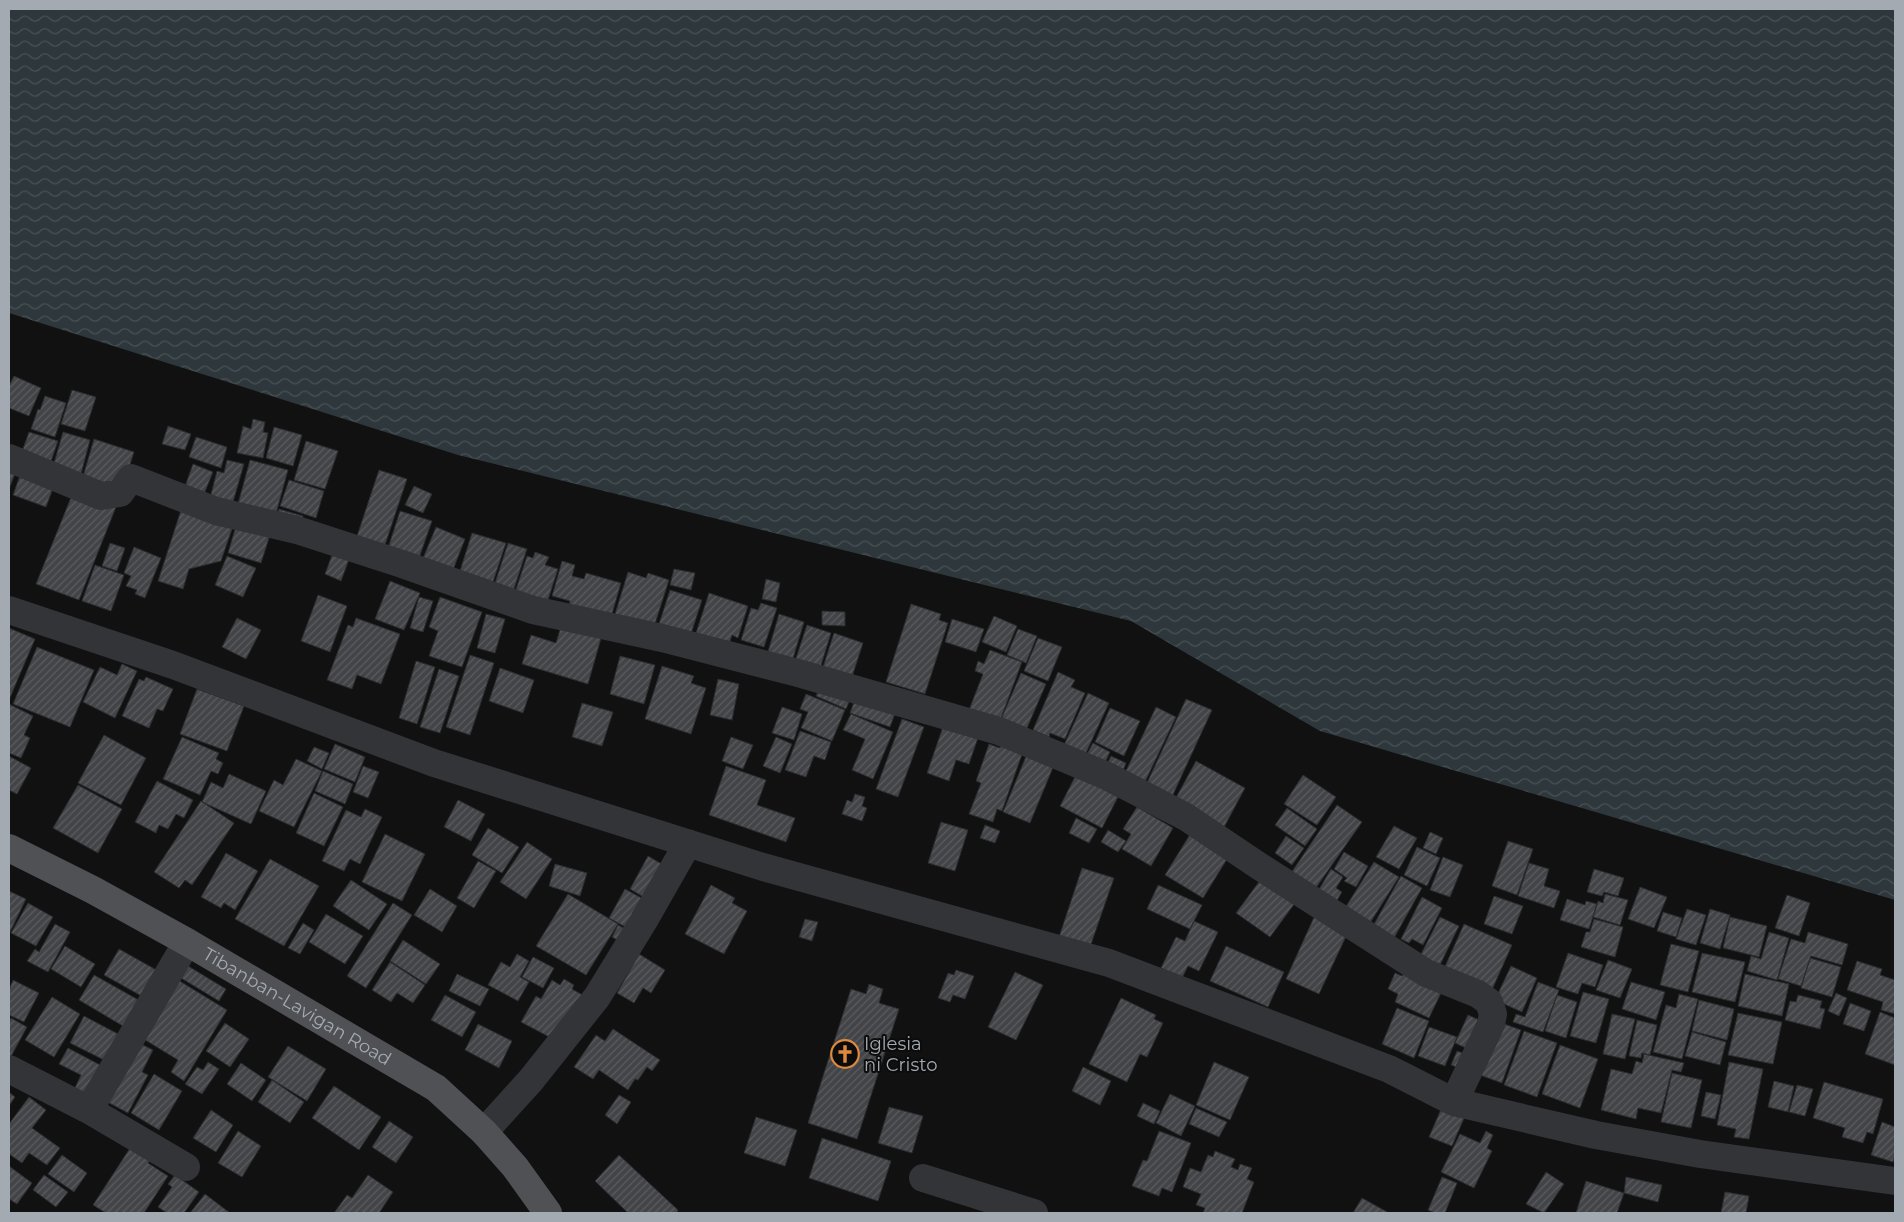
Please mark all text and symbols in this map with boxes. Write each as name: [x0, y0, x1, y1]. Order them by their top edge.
street label: Tibanban-Lavigan Road: [199, 943, 395, 1070]
place label: Iglesia ni Cristo: [864, 1033, 937, 1076]
church icon: Iglesia ni Cristo: [830, 1039, 860, 1069]

